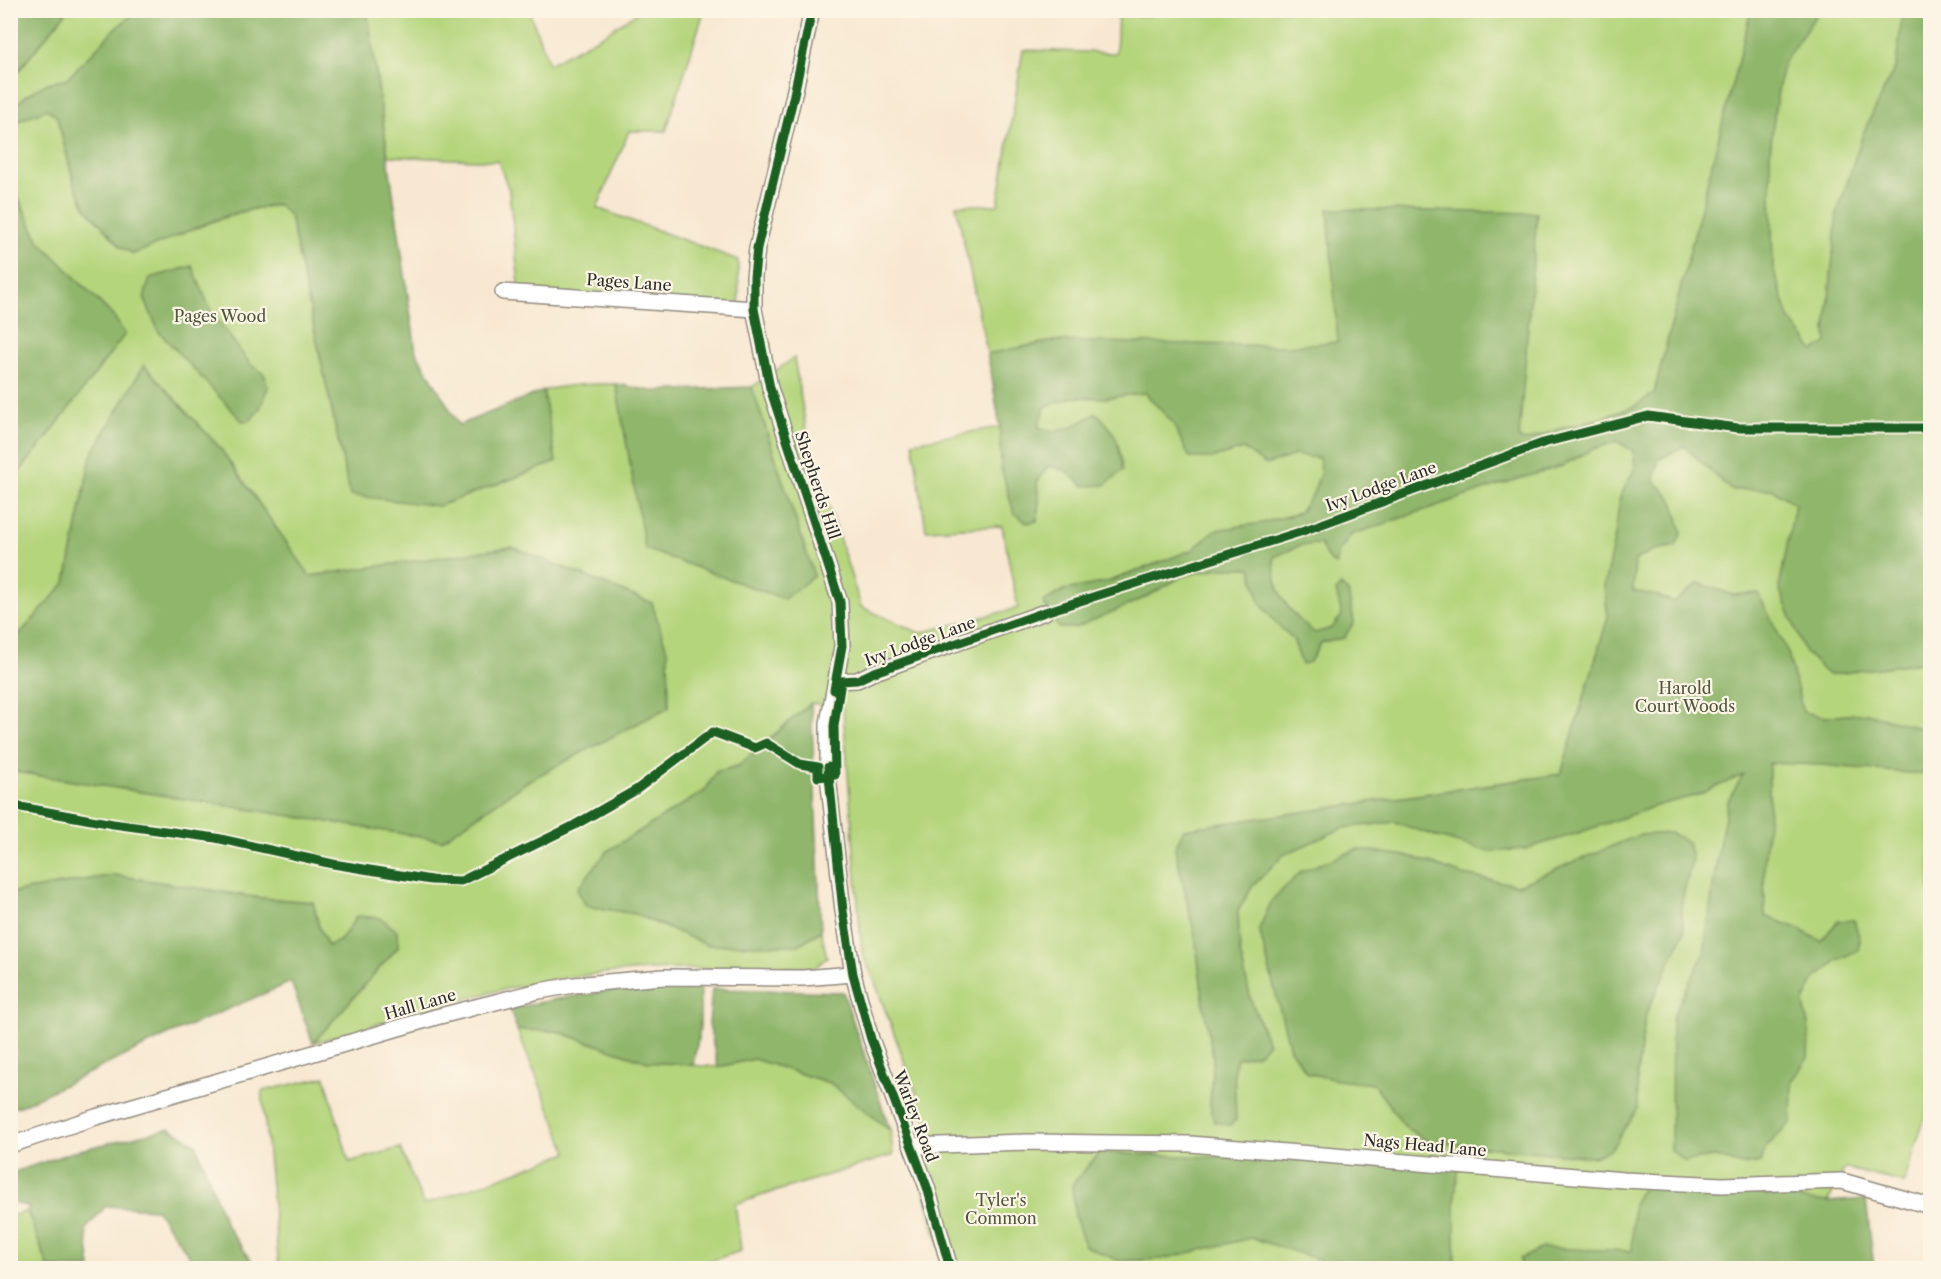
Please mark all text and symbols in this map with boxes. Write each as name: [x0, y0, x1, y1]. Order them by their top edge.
street label: Pages Lane: [586, 269, 672, 295]
park label: Pages Wood: [174, 306, 266, 326]
street label: Shepherds Hill: [791, 428, 845, 542]
street label: Ivy Lodge Lane: [1323, 457, 1439, 515]
street label: Ivy Lodge Lane: [862, 612, 978, 670]
park label: Harold Court Woods: [1635, 678, 1735, 716]
street label: Hall Lane: [382, 984, 458, 1024]
street label: Warley Road: [889, 1066, 943, 1165]
street label: Nags Head Lane: [1363, 1130, 1487, 1160]
park label: Tyler's Common: [965, 1190, 1037, 1228]

